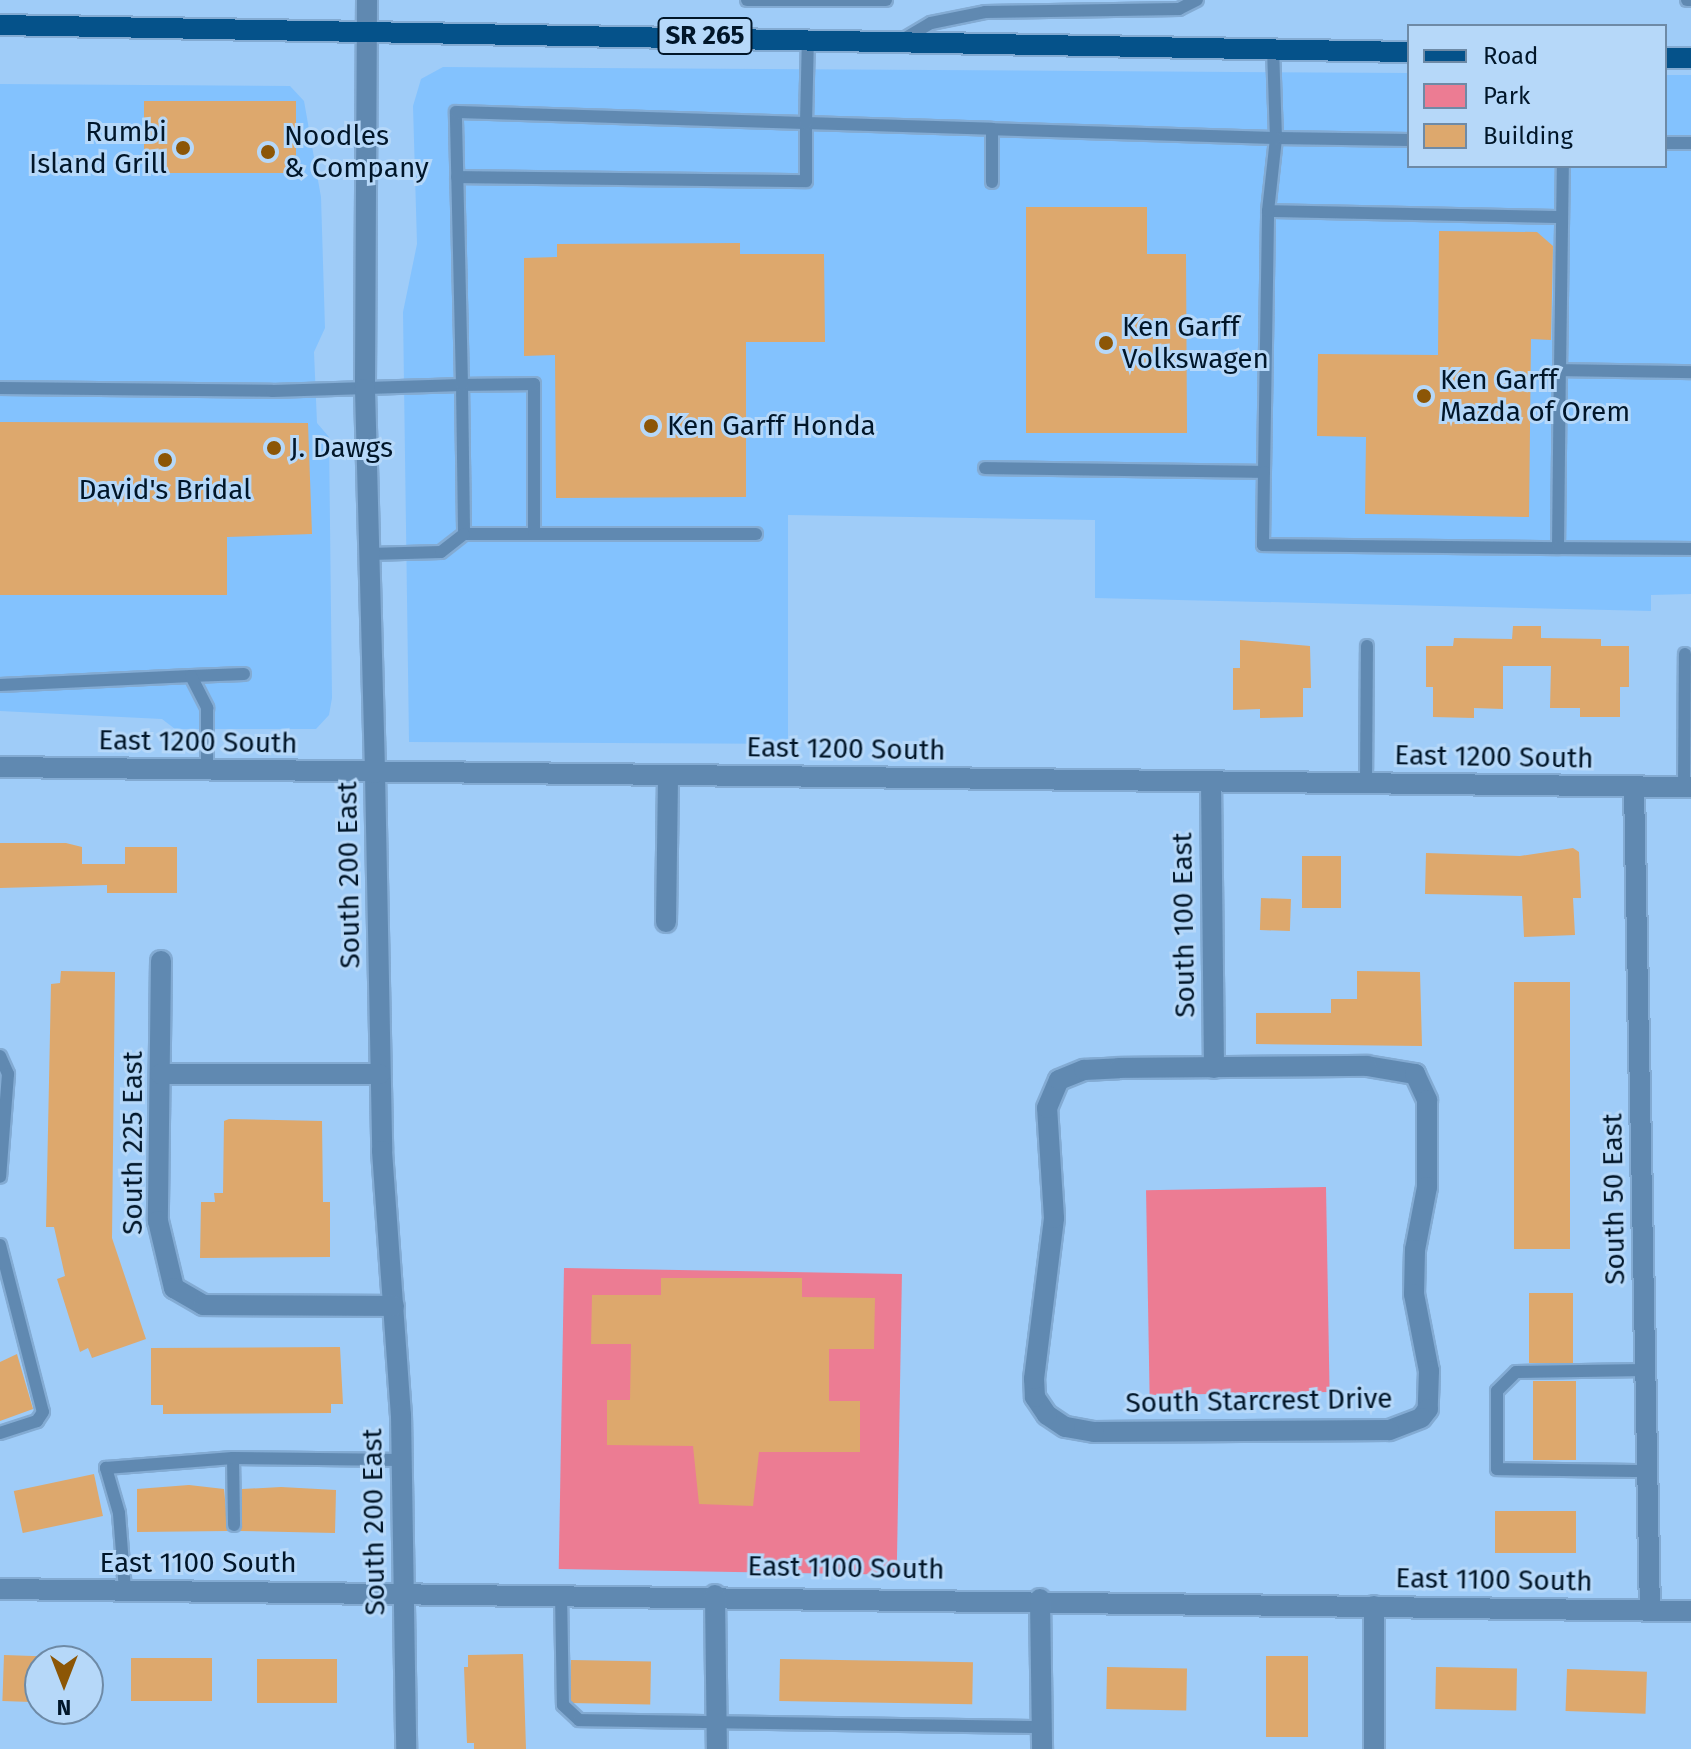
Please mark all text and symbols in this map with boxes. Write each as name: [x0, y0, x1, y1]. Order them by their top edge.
road number: SR 265: [657, 14, 753, 58]
legend: [1407, 24, 1667, 168]
text: Road: [1483, 42, 1538, 70]
text: Park: [1483, 82, 1530, 110]
place label: Rumbi Island Grill: [29, 115, 167, 181]
place label: Noodles & Company: [284, 119, 429, 185]
text: Building: [1483, 122, 1573, 150]
marker: Rumbi Island Grill: [174, 139, 192, 157]
marker: Noodles & Company: [259, 143, 277, 161]
place label: Ken Garff Volkswagen: [1122, 310, 1269, 376]
marker: Ken Garff Volkswagen: [1097, 334, 1115, 352]
place label: Ken Garff Mazda of Orem: [1440, 363, 1630, 429]
marker: Ken Garff Mazda of Orem: [1415, 387, 1433, 405]
place label: Ken Garff Honda: [667, 409, 876, 443]
marker: Ken Garff Honda: [642, 417, 660, 435]
place label: J. Dawgs: [290, 431, 393, 465]
marker: J. Dawgs: [265, 439, 283, 457]
marker: David's Bridal: [156, 451, 174, 469]
place label: David's Bridal: [79, 473, 251, 507]
street label: East 1200 South: [98, 723, 298, 761]
street label: East 1200 South: [746, 730, 946, 768]
street label: East 1200 South: [1394, 738, 1594, 776]
street label: South 200 East: [331, 781, 367, 969]
street label: South 100 East: [1166, 832, 1202, 1018]
street label: South 225 East: [116, 1051, 150, 1235]
street label: South 50 East: [1596, 1113, 1632, 1285]
street label: South Starcrest Drive: [1125, 1382, 1393, 1420]
street label: South 200 East: [356, 1428, 392, 1616]
street label: East 1100 South: [99, 1546, 297, 1580]
street label: East 1100 South: [747, 1549, 945, 1587]
street label: East 1100 South: [1395, 1561, 1593, 1599]
north arrow: [24, 1645, 104, 1725]
text: N: [57, 1694, 71, 1721]

